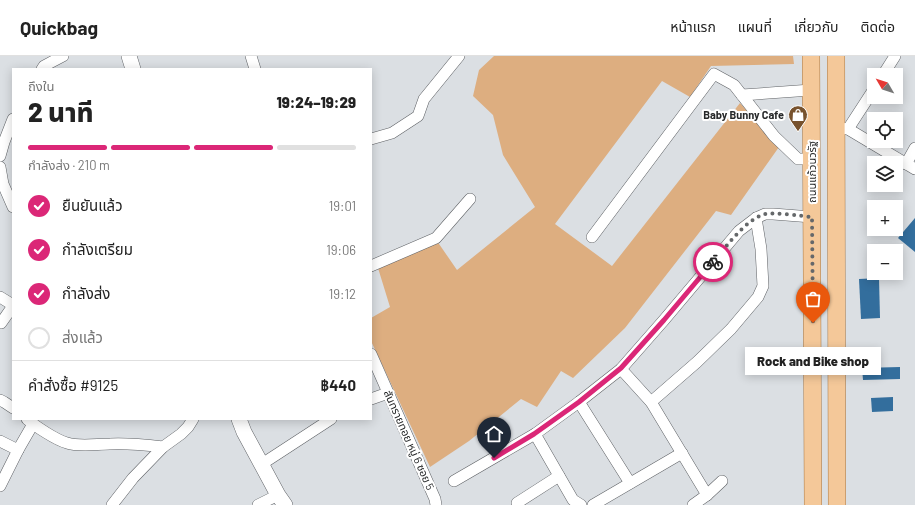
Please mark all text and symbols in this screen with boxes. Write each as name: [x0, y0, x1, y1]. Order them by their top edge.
text: Quickbag: [20, 16, 98, 39]
text: หน้าแรก: [670, 18, 716, 35]
text: แผนที่: [738, 18, 772, 35]
text: เกี่ยวกับ: [794, 18, 839, 35]
text: ติดต่อ: [861, 18, 895, 35]
north arrow: [867, 68, 903, 104]
map controls: [867, 68, 903, 280]
text: ถึงใน: [28, 78, 54, 94]
text: 19:24–19:29: [276, 93, 356, 111]
text: 2 นาที: [28, 96, 94, 127]
shop icon: Baby Bunny Cafe: [787, 104, 809, 132]
place label: Baby Bunny Cafe: [703, 108, 784, 121]
button: locate: [867, 112, 903, 148]
street label: ถนนแก้วนวรัฐ: [805, 141, 818, 203]
button: layers: [867, 156, 903, 192]
text: กำลังส่ง · 210 m: [28, 157, 110, 173]
icon: check: [28, 195, 50, 217]
text: ยืนยันแล้ว: [62, 196, 123, 214]
text: 19:01: [329, 198, 356, 214]
button: +: [867, 200, 903, 236]
icon: check: [28, 239, 50, 261]
text: กำลังเตรียม: [62, 240, 133, 258]
text: 19:06: [326, 242, 356, 258]
courier: [693, 242, 733, 282]
button: −: [867, 244, 903, 280]
icon: bike: [702, 251, 724, 273]
pin: [796, 282, 830, 323]
icon: check: [28, 283, 50, 305]
text: กำลังส่ง: [62, 284, 110, 302]
text: 19:12: [329, 286, 356, 302]
icon: bag: [802, 288, 824, 310]
text: ส่งแล้ว: [62, 328, 103, 346]
callout: Rock and Bike shop: [745, 347, 881, 375]
text: Rock and Bike shop: [757, 353, 869, 369]
text: คำสั่งซื้อ #9125: [28, 376, 118, 394]
text: ฿440: [321, 376, 356, 394]
street label: สันทรายทอย หมู่ 6 ซอย 5: [381, 388, 437, 492]
pin: [477, 417, 511, 458]
icon: home: [483, 423, 505, 445]

